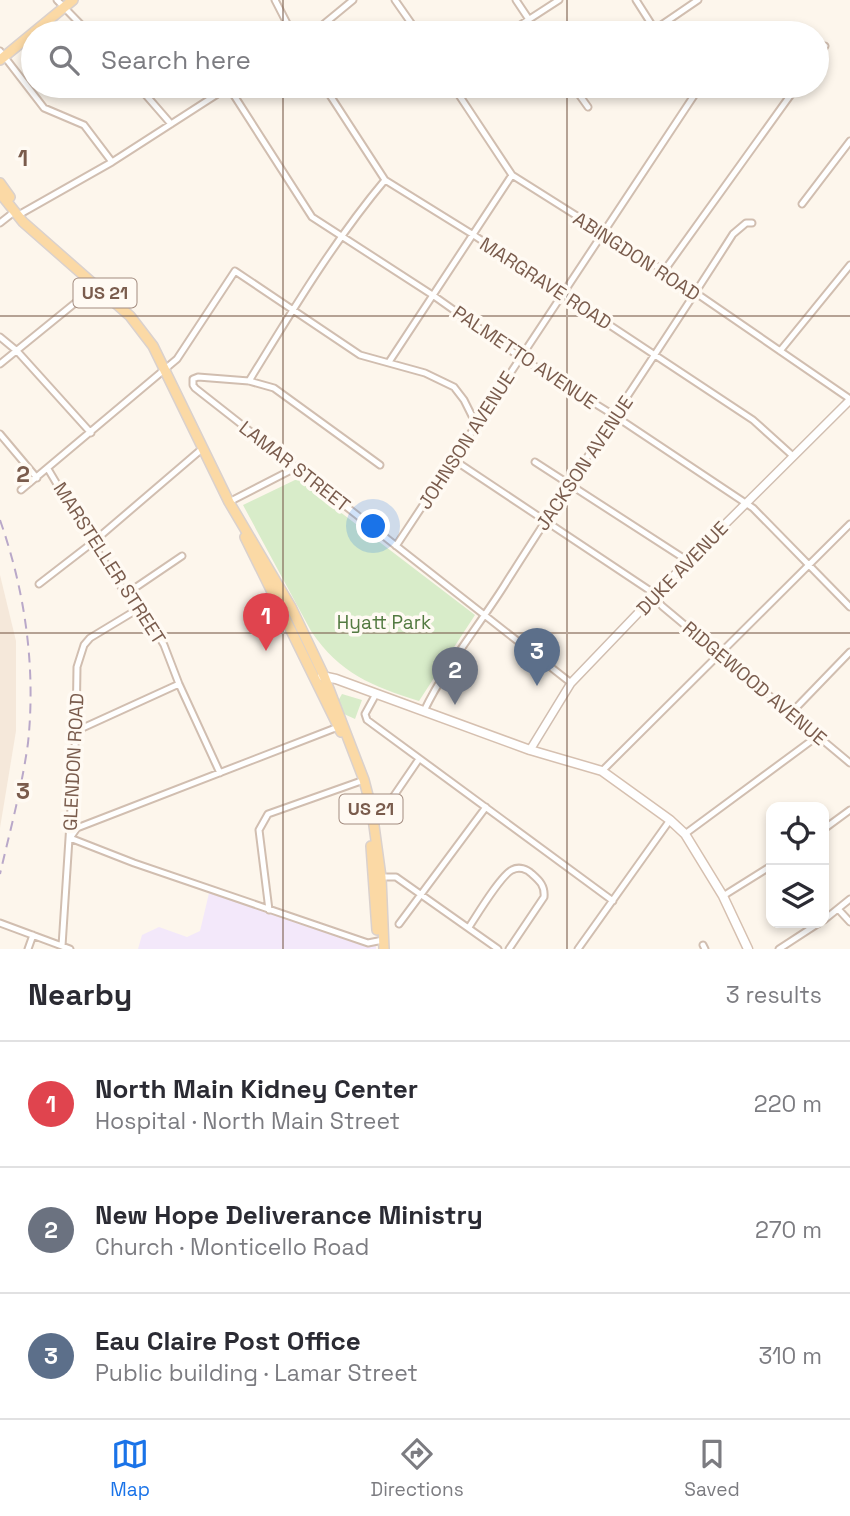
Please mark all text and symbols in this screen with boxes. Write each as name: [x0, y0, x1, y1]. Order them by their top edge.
search box: [21, 21, 829, 98]
icon: search: [45, 41, 83, 79]
text: Search here: [101, 43, 251, 77]
text: 1: [18, 143, 28, 173]
street label: ABINGDON ROAD: [569, 206, 705, 307]
street label: MARGRAVE ROAD: [475, 231, 616, 335]
road number: US 21: [74, 278, 136, 307]
street label: PALMETTO AVENUE: [448, 300, 601, 415]
street label: JOHNSON AVENUE: [412, 366, 520, 514]
street label: JACKSON AVENUE: [530, 391, 639, 535]
street label: LAMAR STREET: [234, 415, 355, 518]
text: 2: [16, 459, 30, 489]
street label: MARSTELLER STREET: [48, 477, 171, 649]
your location: [356, 509, 390, 543]
street label: DUKE AVENUE: [631, 516, 734, 621]
pin: 1: [243, 593, 289, 651]
park label: Hyatt Park: [337, 610, 431, 635]
street label: RIDGEWOOD AVENUE: [677, 616, 832, 751]
pin: 3: [514, 628, 560, 686]
pin: 2: [432, 647, 478, 705]
street label: GLENDON ROAD: [57, 692, 90, 832]
text: 3: [16, 776, 30, 806]
road number: US 21: [340, 794, 402, 824]
map controls: [766, 802, 829, 928]
button: locate: [766, 802, 829, 865]
button: layers: [766, 865, 829, 928]
text: Nearby: [28, 975, 132, 1014]
text: 3 results: [726, 980, 822, 1010]
text: North Main Kidney Center: [95, 1072, 418, 1106]
text: 1: [46, 1089, 56, 1119]
text: 220 m: [754, 1089, 822, 1119]
text: Hospital · North Main Street: [95, 1106, 400, 1136]
text: New Hope Deliverance Ministry: [95, 1198, 483, 1232]
text: 2: [44, 1215, 58, 1245]
text: 270 m: [755, 1215, 822, 1245]
text: Church · Monticello Road: [95, 1232, 369, 1262]
text: Eau Claire Post Office: [95, 1324, 361, 1358]
text: 3: [44, 1341, 58, 1371]
text: 310 m: [758, 1341, 822, 1371]
text: Public building · Lamar Street: [95, 1358, 418, 1388]
tab: Map: [110, 1435, 150, 1502]
tab: Directions: [371, 1435, 464, 1502]
tab: Saved: [684, 1435, 740, 1502]

